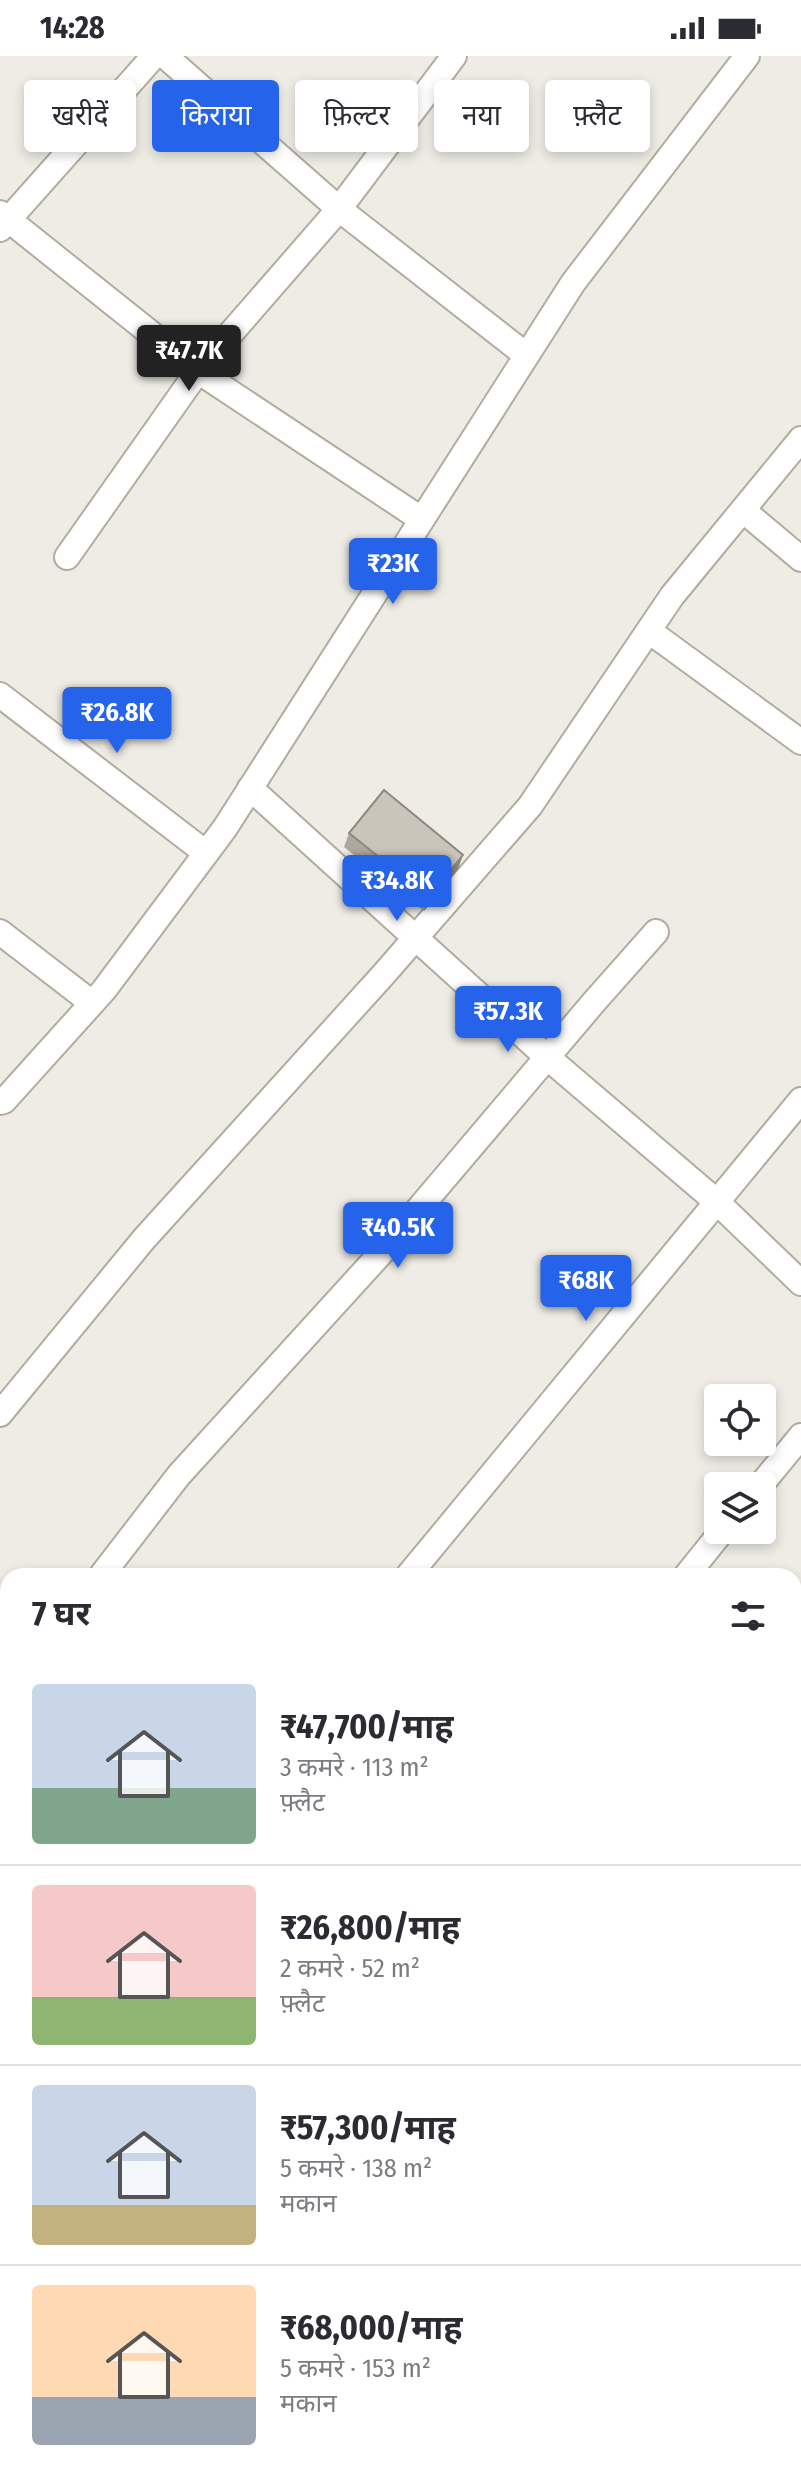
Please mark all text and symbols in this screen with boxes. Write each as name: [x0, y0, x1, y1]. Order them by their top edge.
text: 14:28: [40, 10, 105, 46]
chip: खरीदें: [24, 80, 136, 152]
chip: किराया: [152, 80, 279, 152]
chip: फ़िल्टर: [295, 80, 418, 152]
chip: नया: [434, 80, 529, 152]
chip: फ़्लैट: [545, 80, 650, 152]
pin: ₹47.7K: [124, 325, 254, 393]
text: ₹47.7K: [155, 335, 223, 366]
pin: ₹23K: [346, 538, 440, 606]
text: ₹23K: [367, 548, 419, 579]
pin: ₹26.8K: [52, 687, 182, 755]
text: ₹26.8K: [80, 697, 154, 728]
pin: ₹34.8K: [332, 855, 462, 923]
text: ₹34.8K: [360, 865, 434, 896]
pin: ₹57.3K: [443, 986, 573, 1054]
text: ₹57.3K: [473, 996, 543, 1027]
pin: ₹40.5K: [333, 1202, 463, 1270]
text: ₹40.5K: [361, 1212, 435, 1243]
pin: ₹68K: [539, 1255, 633, 1323]
text: ₹68K: [558, 1265, 614, 1296]
map controls: [704, 1384, 776, 1544]
button: locate: [704, 1384, 776, 1456]
button: layers: [704, 1472, 776, 1544]
text: 7 घर: [32, 1593, 91, 1634]
icon: filters: [726, 1594, 770, 1638]
text: ₹47,700/माह: [280, 1706, 454, 1747]
icon: home: [96, 1716, 192, 1812]
text: 3 कमरे · 113 m²: [280, 1752, 429, 1783]
text: फ़्लैट: [280, 1787, 325, 1818]
text: ₹26,800/माह: [280, 1907, 460, 1948]
icon: home: [96, 1917, 192, 2013]
text: 2 कमरे · 52 m²: [280, 1953, 420, 1984]
text: फ़्लैट: [280, 1988, 325, 2019]
text: ₹57,300/माह: [280, 2107, 456, 2148]
icon: home: [96, 2117, 192, 2213]
text: 5 कमरे · 138 m²: [280, 2153, 432, 2184]
text: मकान: [280, 2188, 337, 2219]
text: ₹68,000/माह: [280, 2307, 463, 2348]
icon: home: [96, 2317, 192, 2413]
text: 5 कमरे · 153 m²: [280, 2353, 431, 2384]
text: मकान: [280, 2388, 337, 2419]

